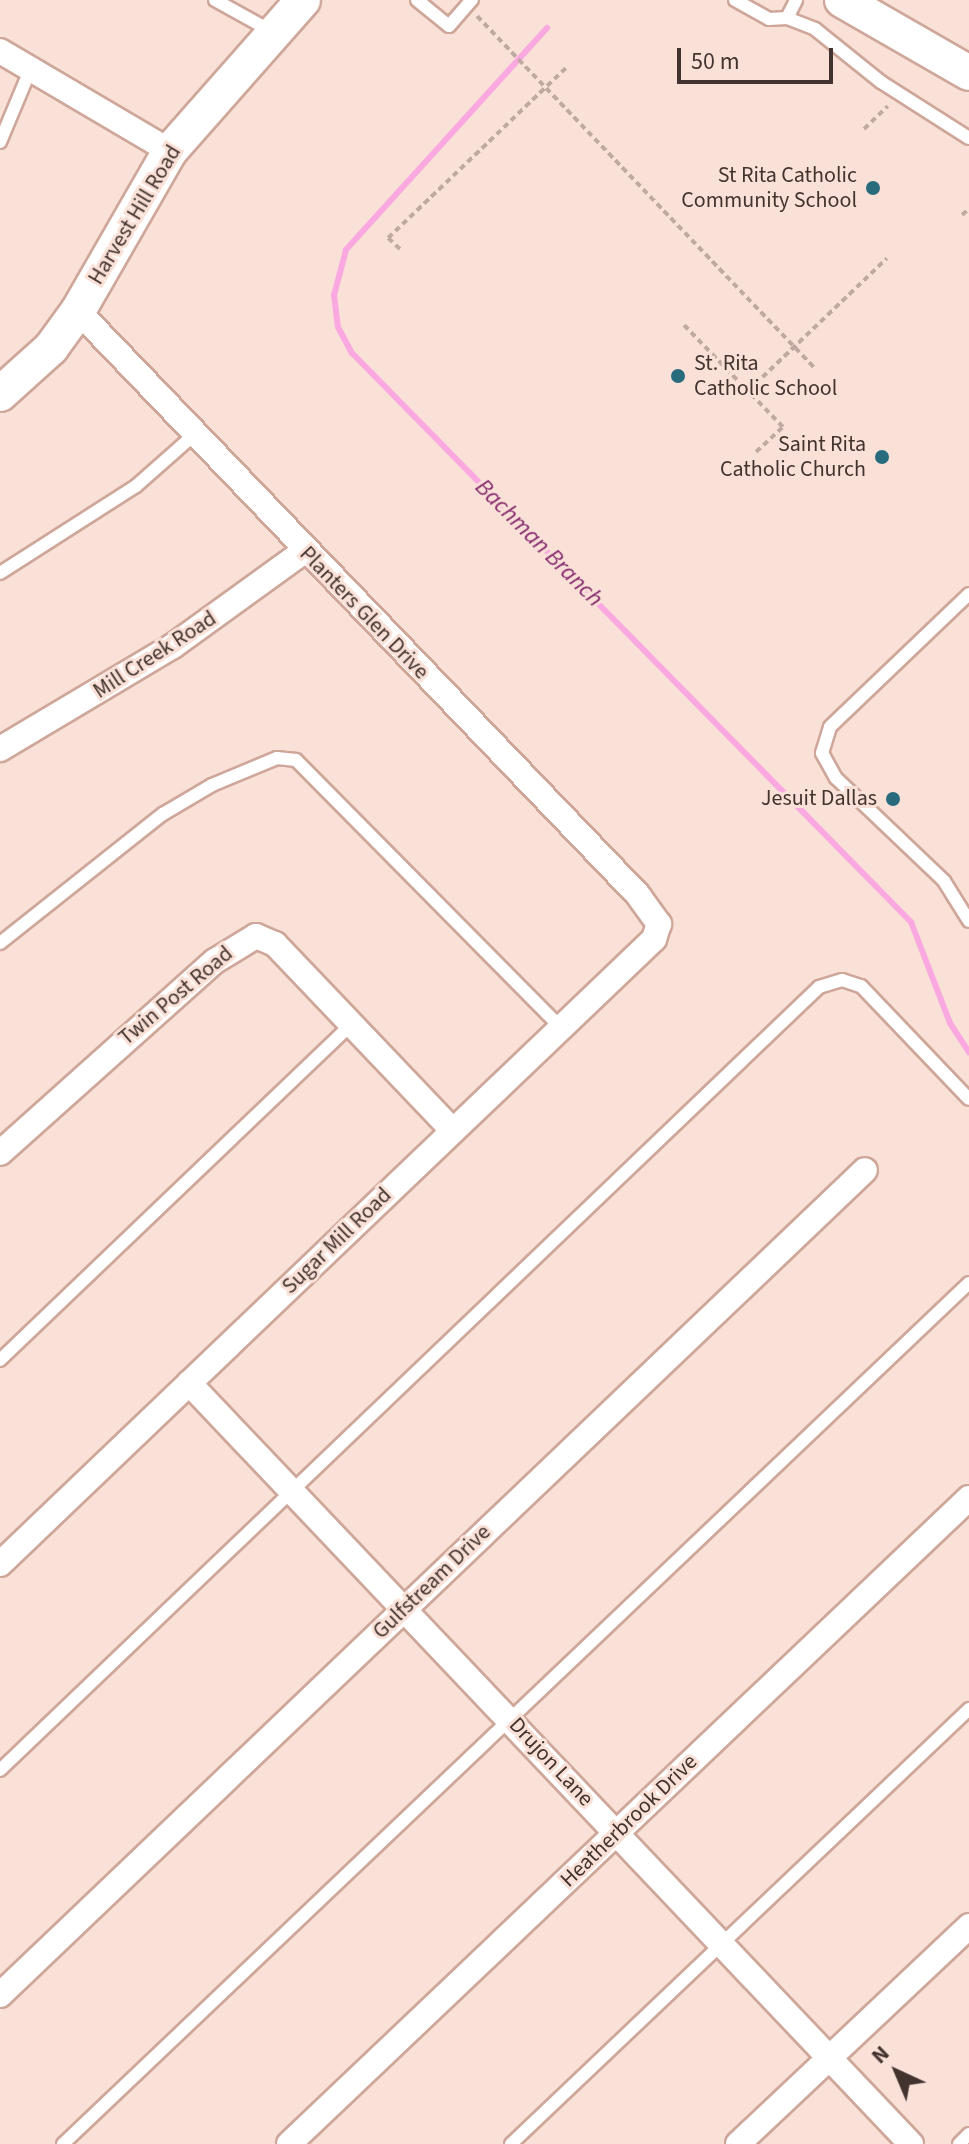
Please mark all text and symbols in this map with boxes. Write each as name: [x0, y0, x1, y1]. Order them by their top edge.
scale bar: [681, 32, 837, 82]
text: 50 m: [691, 44, 740, 79]
street label: Harvest Hill Road: [83, 141, 187, 289]
place label: St Rita Catholic Community School: [681, 162, 857, 214]
marker: St Rita Catholic Community School: [864, 179, 882, 197]
place label: St. Rita Catholic School: [694, 350, 837, 402]
marker: St. Rita Catholic School: [669, 367, 687, 385]
place label: Saint Rita Catholic Church: [720, 431, 866, 482]
marker: Saint Rita Catholic Church: [873, 448, 891, 466]
water label: Bachman Branch: [469, 473, 609, 613]
street label: Planters Glen Drive: [294, 541, 434, 685]
street label: Mill Creek Road: [89, 605, 221, 705]
place label: Jesuit Dallas: [761, 786, 877, 812]
marker: Jesuit Dallas: [884, 790, 902, 808]
street label: Twin Post Road: [114, 941, 238, 1051]
street label: Sugar Mill Road: [277, 1182, 397, 1300]
street label: Gulfstream Drive: [368, 1519, 496, 1645]
street label: Drujon Lane: [503, 1712, 599, 1812]
street label: Heatherbrook Drive: [555, 1749, 703, 1893]
north arrow: [857, 2032, 937, 2112]
text: N: [864, 2038, 897, 2071]

